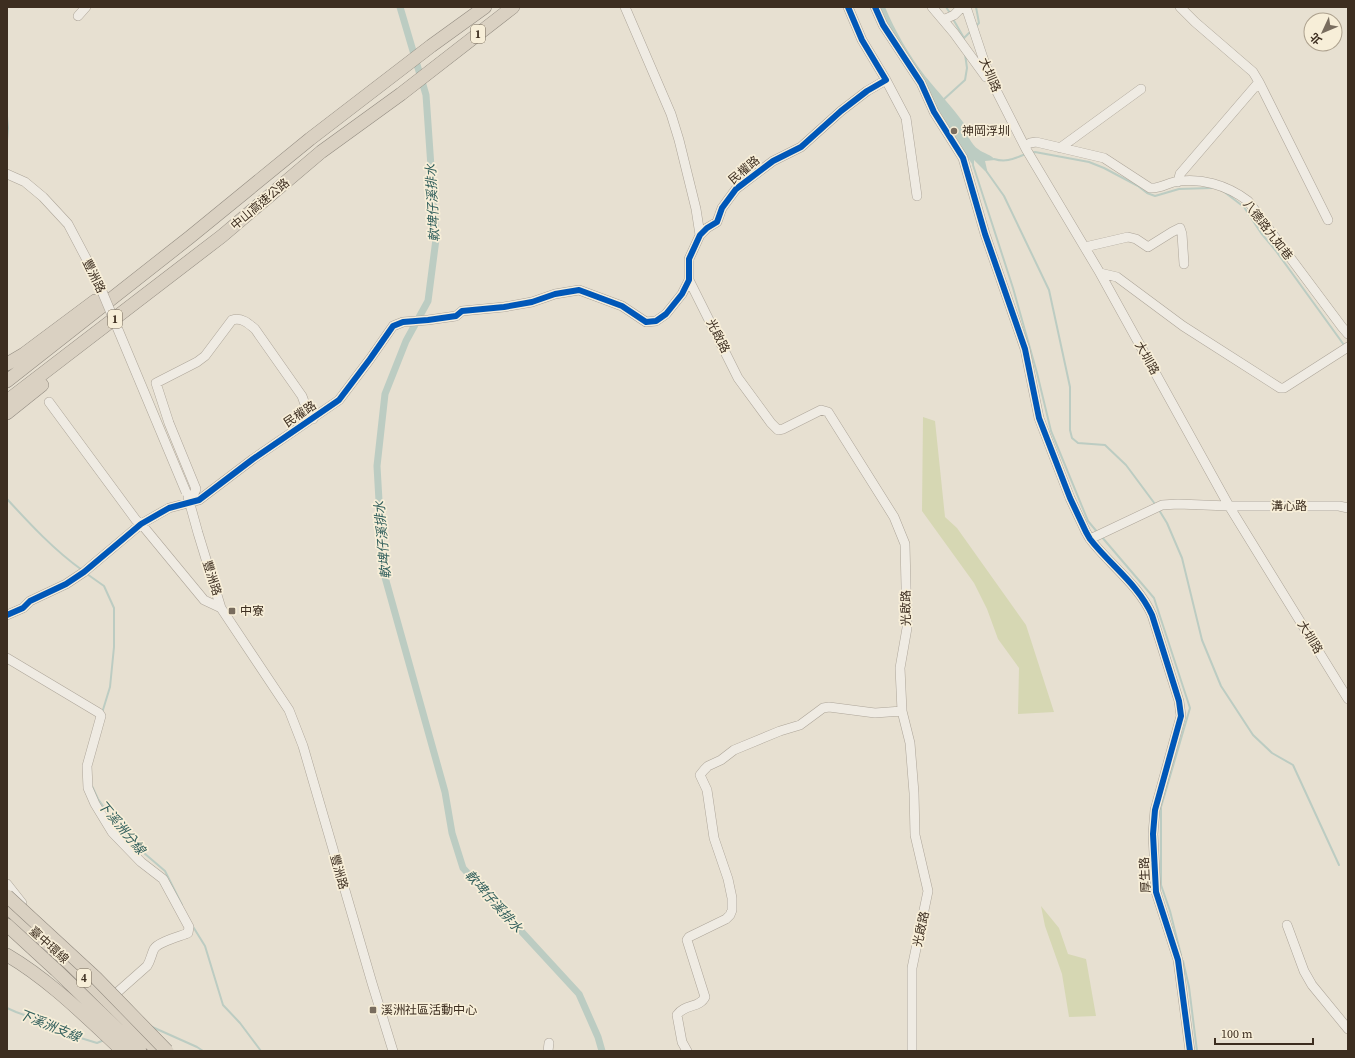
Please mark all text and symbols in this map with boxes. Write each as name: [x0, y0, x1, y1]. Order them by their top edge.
north arrow: [1303, 12, 1343, 52]
road number: 1: [471, 25, 485, 43]
text: 北: [1307, 29, 1325, 48]
street label: 大圳路: [976, 55, 1004, 95]
place label: 神岡浮圳: [962, 123, 1010, 139]
marker: 神岡浮圳: [949, 126, 959, 136]
street label: 民權路: [725, 152, 763, 188]
water label: 軟埤仔溪排水: [422, 163, 443, 242]
street label: 中山高速公路: [227, 175, 293, 233]
street label: 八德路九如巷: [1240, 197, 1296, 263]
street label: 豐洲路: [79, 256, 109, 296]
road number: 1: [108, 310, 122, 328]
street label: 光啟路: [703, 316, 733, 356]
street label: 大圳路: [1131, 338, 1163, 378]
street label: 民權路: [281, 397, 319, 431]
street label: 溝心路: [1271, 498, 1307, 514]
water label: 軟埤仔溪排水: [371, 499, 394, 580]
street label: 豐洲路: [199, 558, 225, 598]
street label: 光啟路: [898, 590, 914, 626]
place label: 中寮: [240, 603, 264, 619]
marker: 中寮: [227, 606, 237, 616]
street label: 大圳路: [1294, 617, 1326, 657]
water label: 下溪洲分線: [94, 797, 150, 859]
street label: 豐洲路: [326, 852, 352, 892]
street label: 厚生路: [1136, 857, 1154, 893]
water label: 軟埤仔溪排水: [461, 867, 527, 937]
street label: 光啟路: [909, 910, 933, 948]
street label: 臺中環線: [26, 923, 72, 967]
road number: 4: [77, 969, 91, 987]
place label: 溪洲社區活動中心: [381, 1002, 477, 1018]
water label: 下溪洲支線: [16, 1005, 85, 1046]
marker: 溪洲社區活動中心: [368, 1005, 378, 1015]
scale bar: [1215, 1020, 1313, 1046]
text: 100 m: [1221, 1026, 1253, 1042]

